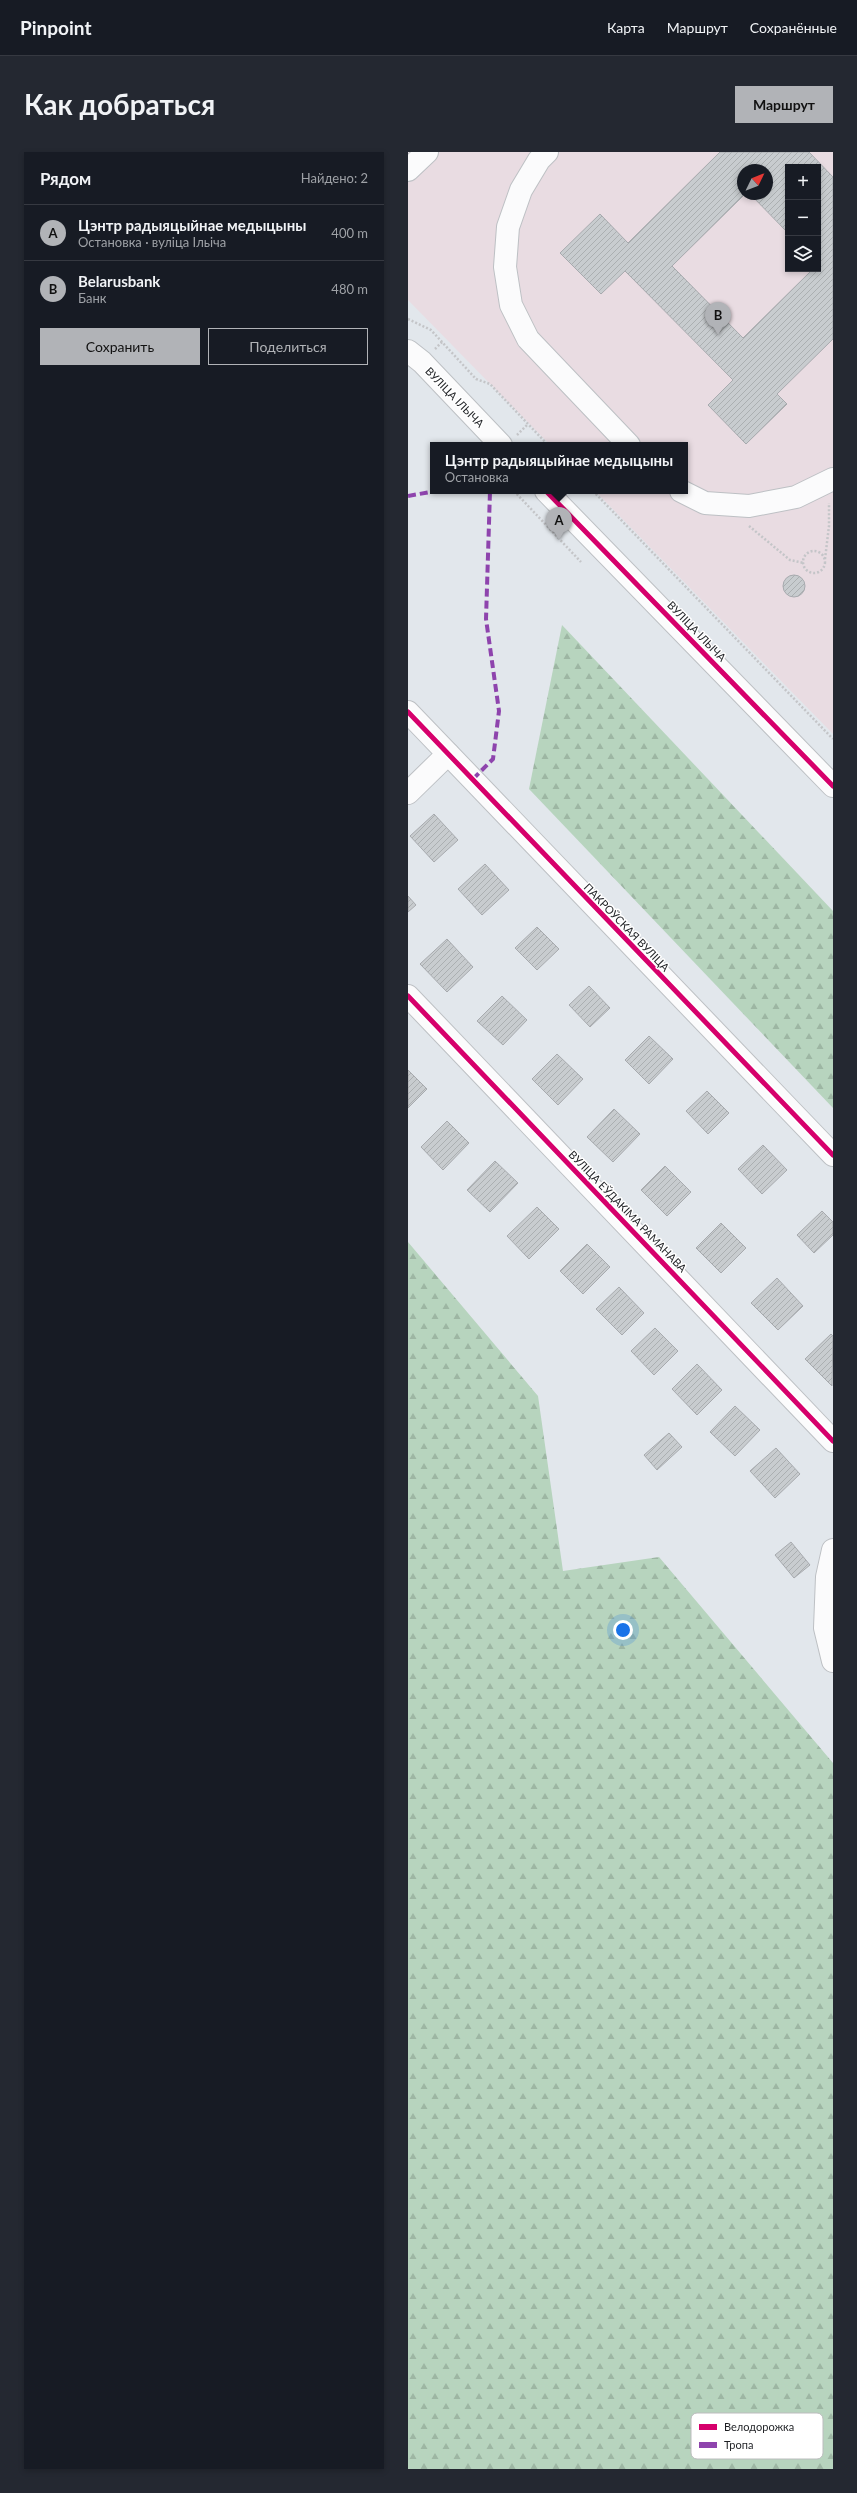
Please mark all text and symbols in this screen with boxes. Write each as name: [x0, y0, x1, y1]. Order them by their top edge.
text: Pinpoint: [20, 16, 91, 39]
text: Карта: [607, 19, 645, 36]
text: Маршрут: [667, 19, 728, 36]
text: Сохранённые: [750, 19, 837, 36]
button: Маршрут: [735, 86, 833, 123]
text: Как добраться: [24, 87, 215, 121]
north arrow: [737, 164, 773, 200]
map controls: [785, 164, 821, 272]
button: +: [785, 164, 821, 200]
text: Рядом: [40, 168, 91, 189]
text: Найдено: 2: [301, 170, 368, 186]
button: −: [785, 200, 821, 236]
text: Цэнтр радыяцыйнае медыцыны: [78, 216, 306, 234]
text: A: [48, 225, 58, 241]
text: 400 m: [331, 225, 368, 241]
text: Остановка · вуліца Ільіча: [78, 234, 226, 250]
button: layers: [785, 236, 821, 272]
text: Belarusbank: [78, 272, 160, 290]
text: B: [49, 281, 57, 297]
text: 480 m: [331, 281, 368, 297]
text: Банк: [78, 290, 107, 306]
pin: B: [705, 302, 731, 335]
button: Сохранить: [40, 328, 200, 365]
button: Поделиться: [208, 328, 368, 365]
street label: ВУЛІЦА ІЛЬІЧА: [423, 364, 487, 430]
popup: [430, 442, 688, 494]
text: Цэнтр радыяцыйнае медыцыны: [445, 451, 673, 469]
text: Остановка: [445, 469, 509, 485]
pin: A: [546, 507, 572, 540]
street label: ВУЛІЦА ІЛЬІЧА: [665, 598, 729, 664]
street label: ПАКРОЎСКАЯ ВУЛІЦА: [582, 880, 673, 974]
street label: ВУЛІЦА ЕЎДАКІМА РАМАНАВА: [566, 1147, 690, 1275]
your location: [613, 1620, 633, 1640]
legend: [691, 2413, 823, 2459]
text: Велодорожка: [724, 2420, 794, 2433]
text: Тропа: [724, 2438, 753, 2451]

